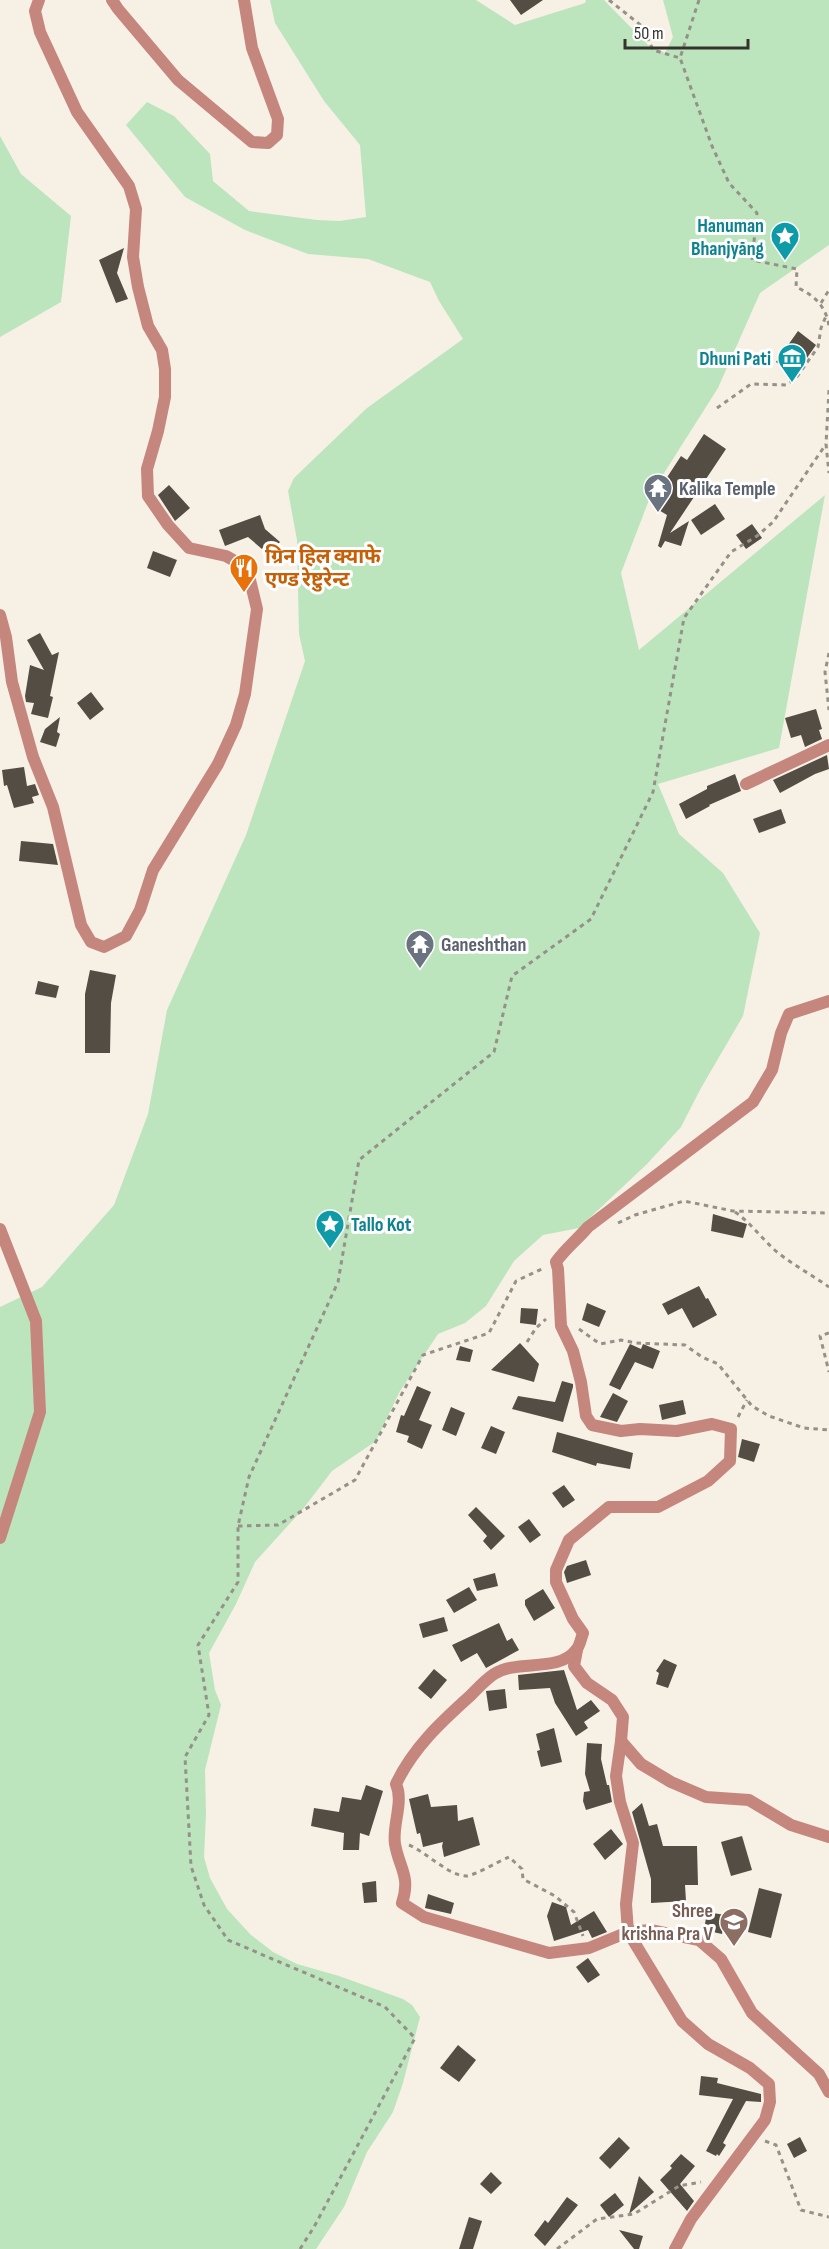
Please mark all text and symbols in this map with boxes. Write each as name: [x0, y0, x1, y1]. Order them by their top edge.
scale bar: [625, 12, 748, 50]
text: 50 m: [634, 23, 664, 44]
place label: Hanuman Bhanjyāng: [691, 214, 765, 261]
place icon: Hanuman Bhanjyāng: [769, 220, 801, 262]
museum icon: Dhuni Pati: [776, 342, 808, 384]
place label: Dhuni Pati: [699, 347, 771, 371]
temple icon: Kalika Temple: [642, 472, 674, 514]
place label: Kalika Temple: [679, 477, 775, 501]
place label: ग्रिन हिल क्याफे एण्ड रेष्टुरेन्ट: [265, 544, 381, 592]
restaurant icon: ग्रिन हिल क्याफे एण्ड रेष्टुरेन्ट: [228, 552, 260, 594]
temple icon: Ganeshthan: [404, 928, 436, 970]
place label: Ganeshthan: [441, 933, 526, 957]
place icon: Tallo Kot: [314, 1208, 346, 1250]
place label: Tallo Kot: [351, 1213, 412, 1237]
place label: Shree krishna Pra V: [622, 1899, 713, 1946]
school or university icon: Shree krishna Pra V: [718, 1906, 750, 1948]

